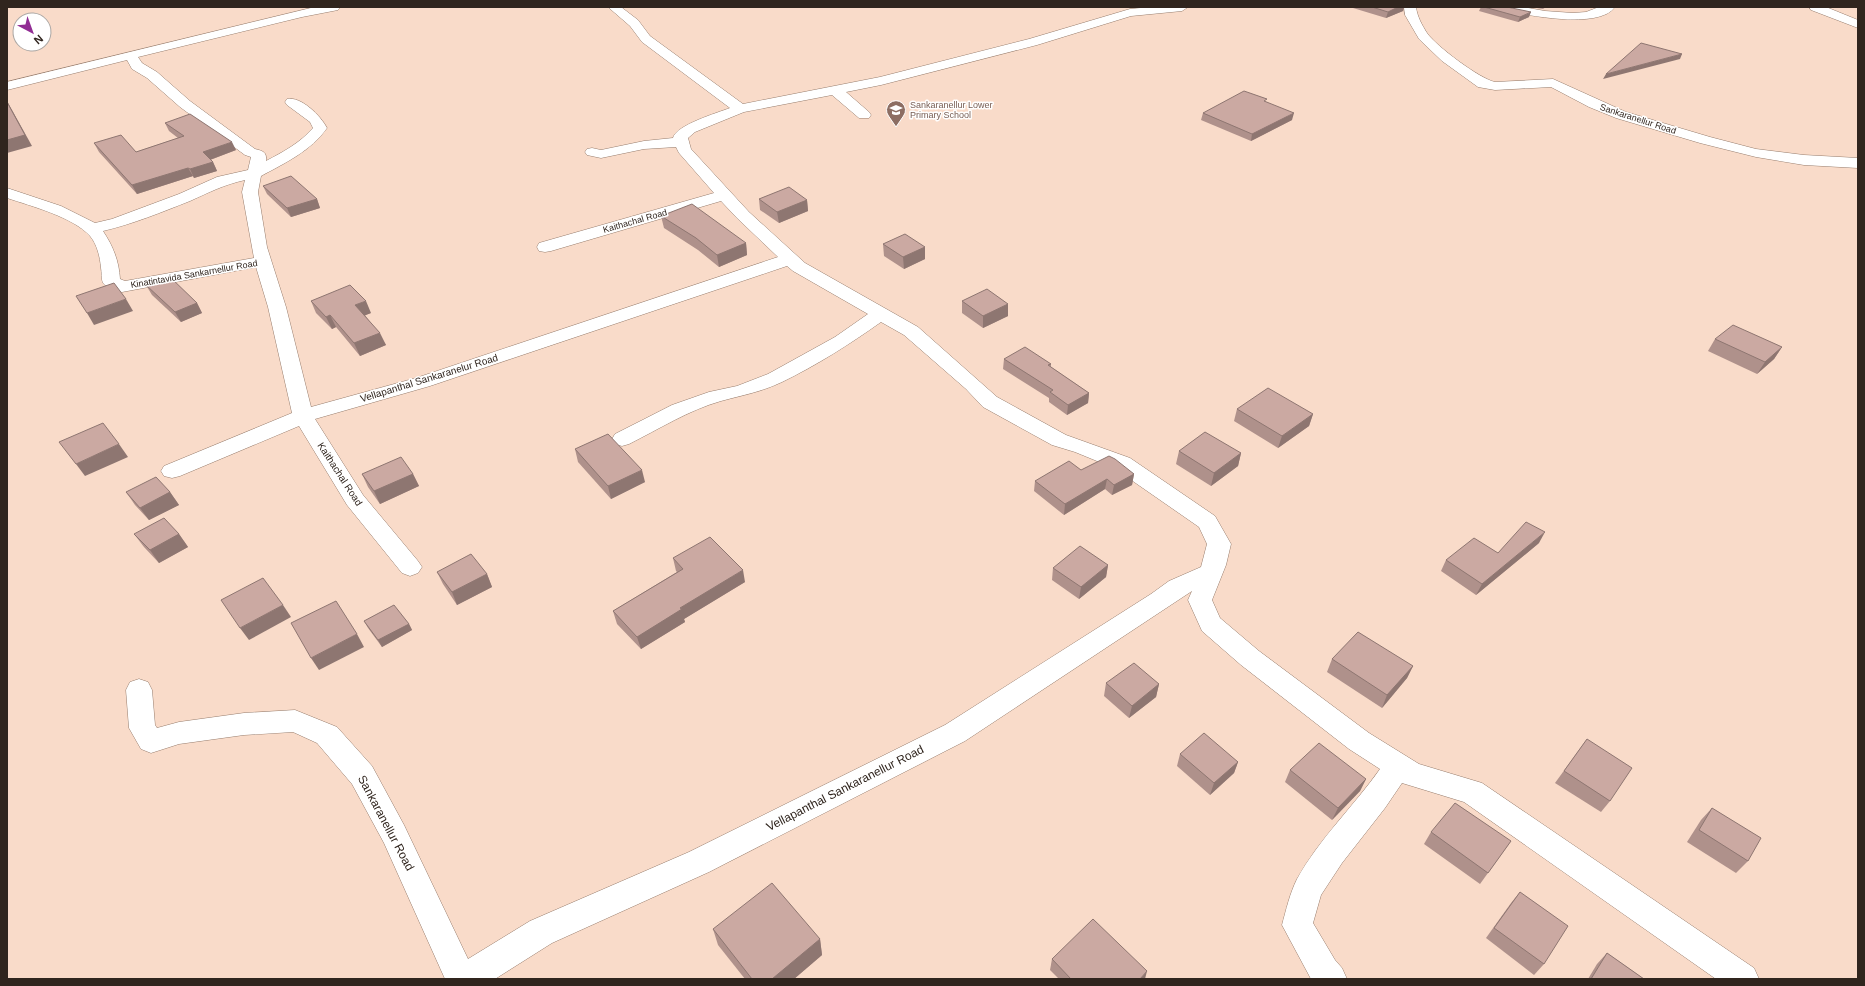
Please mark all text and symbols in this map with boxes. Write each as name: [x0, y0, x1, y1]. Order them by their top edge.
north arrow: [12, 12, 52, 52]
text: N: [32, 32, 45, 47]
school or university icon: Sankaranellur Lower Primary School: [885, 99, 907, 127]
place label: Sankaranellur Lower Primary School: [910, 100, 993, 120]
street label: Sankaranellur Road: [1599, 102, 1677, 136]
street label: Kaithachal Road: [602, 207, 668, 235]
street label: Kinatintavida Sankarnellur Road: [130, 258, 258, 290]
street label: Vellapanthal Sankaranelur Road: [359, 352, 499, 404]
street label: Kaithachal Road: [315, 440, 365, 508]
street label: Vellapanthal Sankaranellur Road: [764, 742, 926, 834]
street label: Sankaranellur Road: [355, 773, 417, 873]

